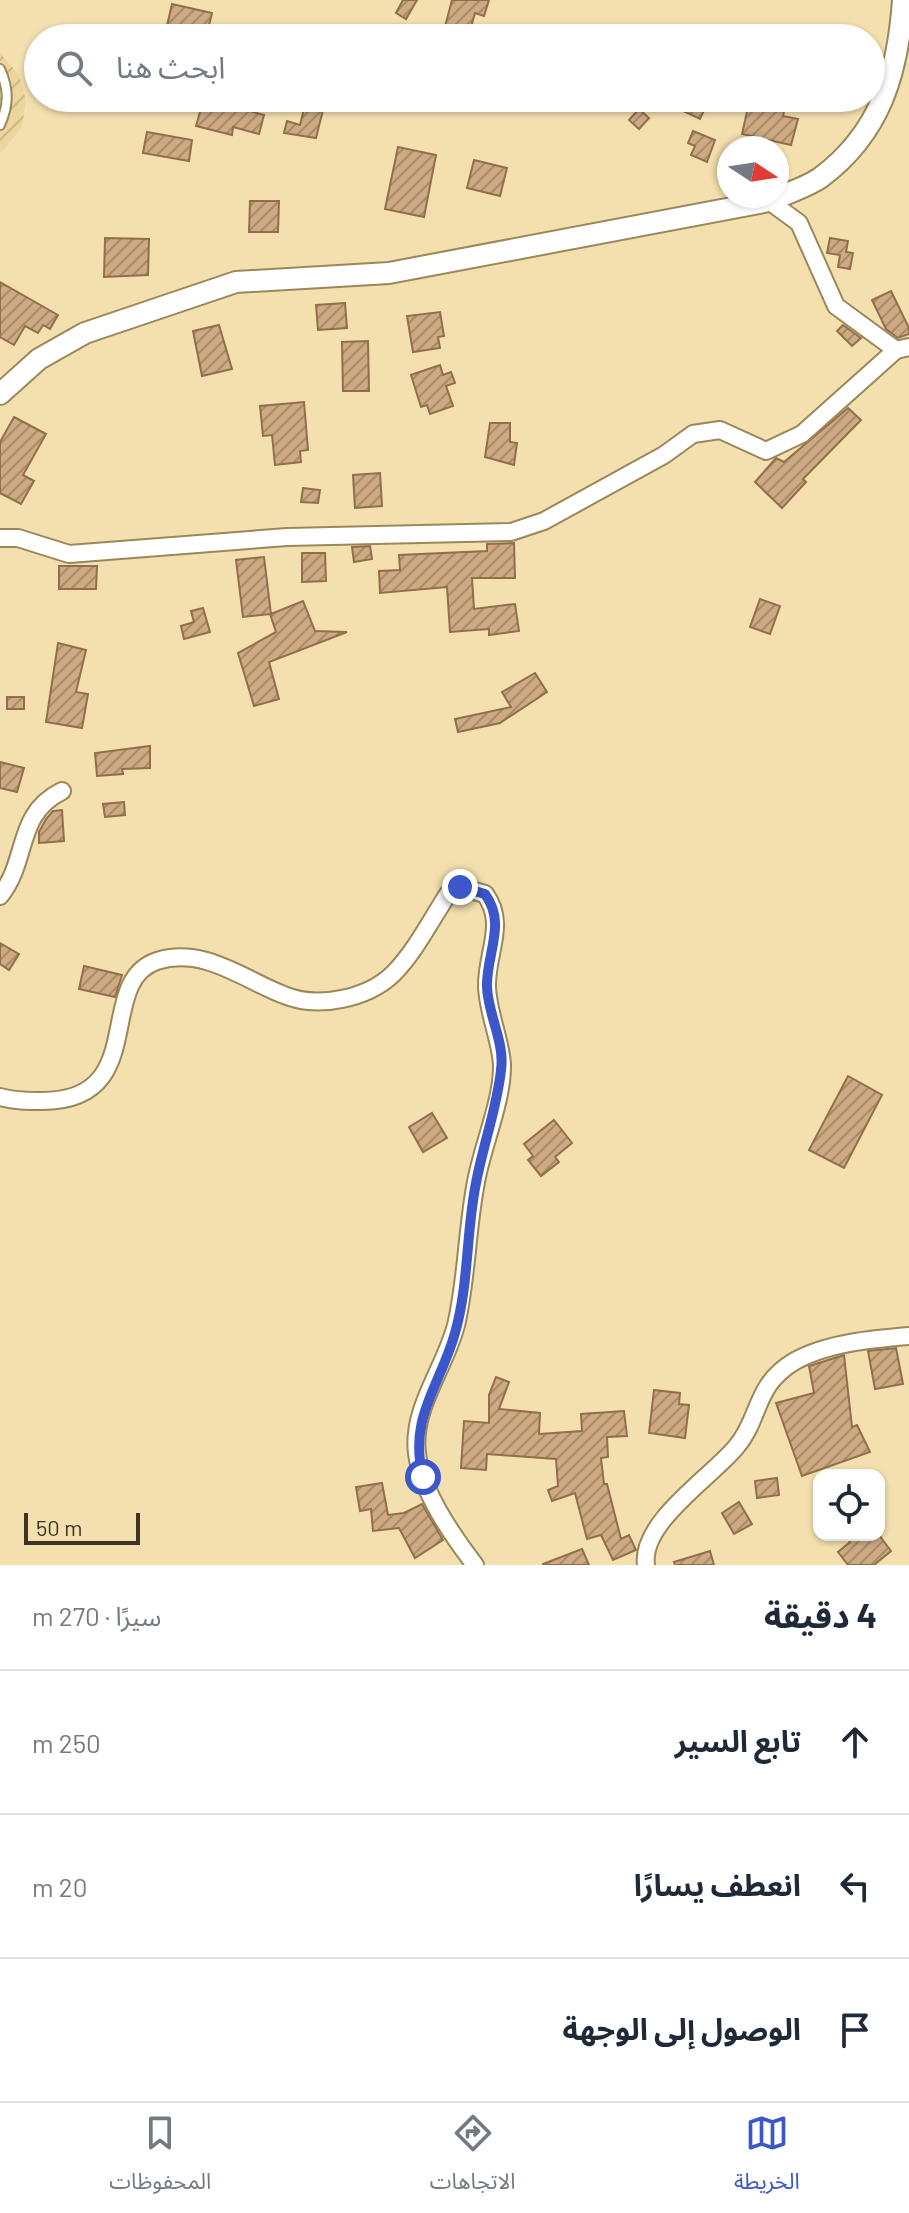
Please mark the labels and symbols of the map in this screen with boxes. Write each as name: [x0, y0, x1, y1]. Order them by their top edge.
north arrow: [717, 136, 789, 208]
route end: [442, 869, 478, 905]
route start: [405, 1459, 441, 1495]
scale bar: [24, 1509, 140, 1545]

